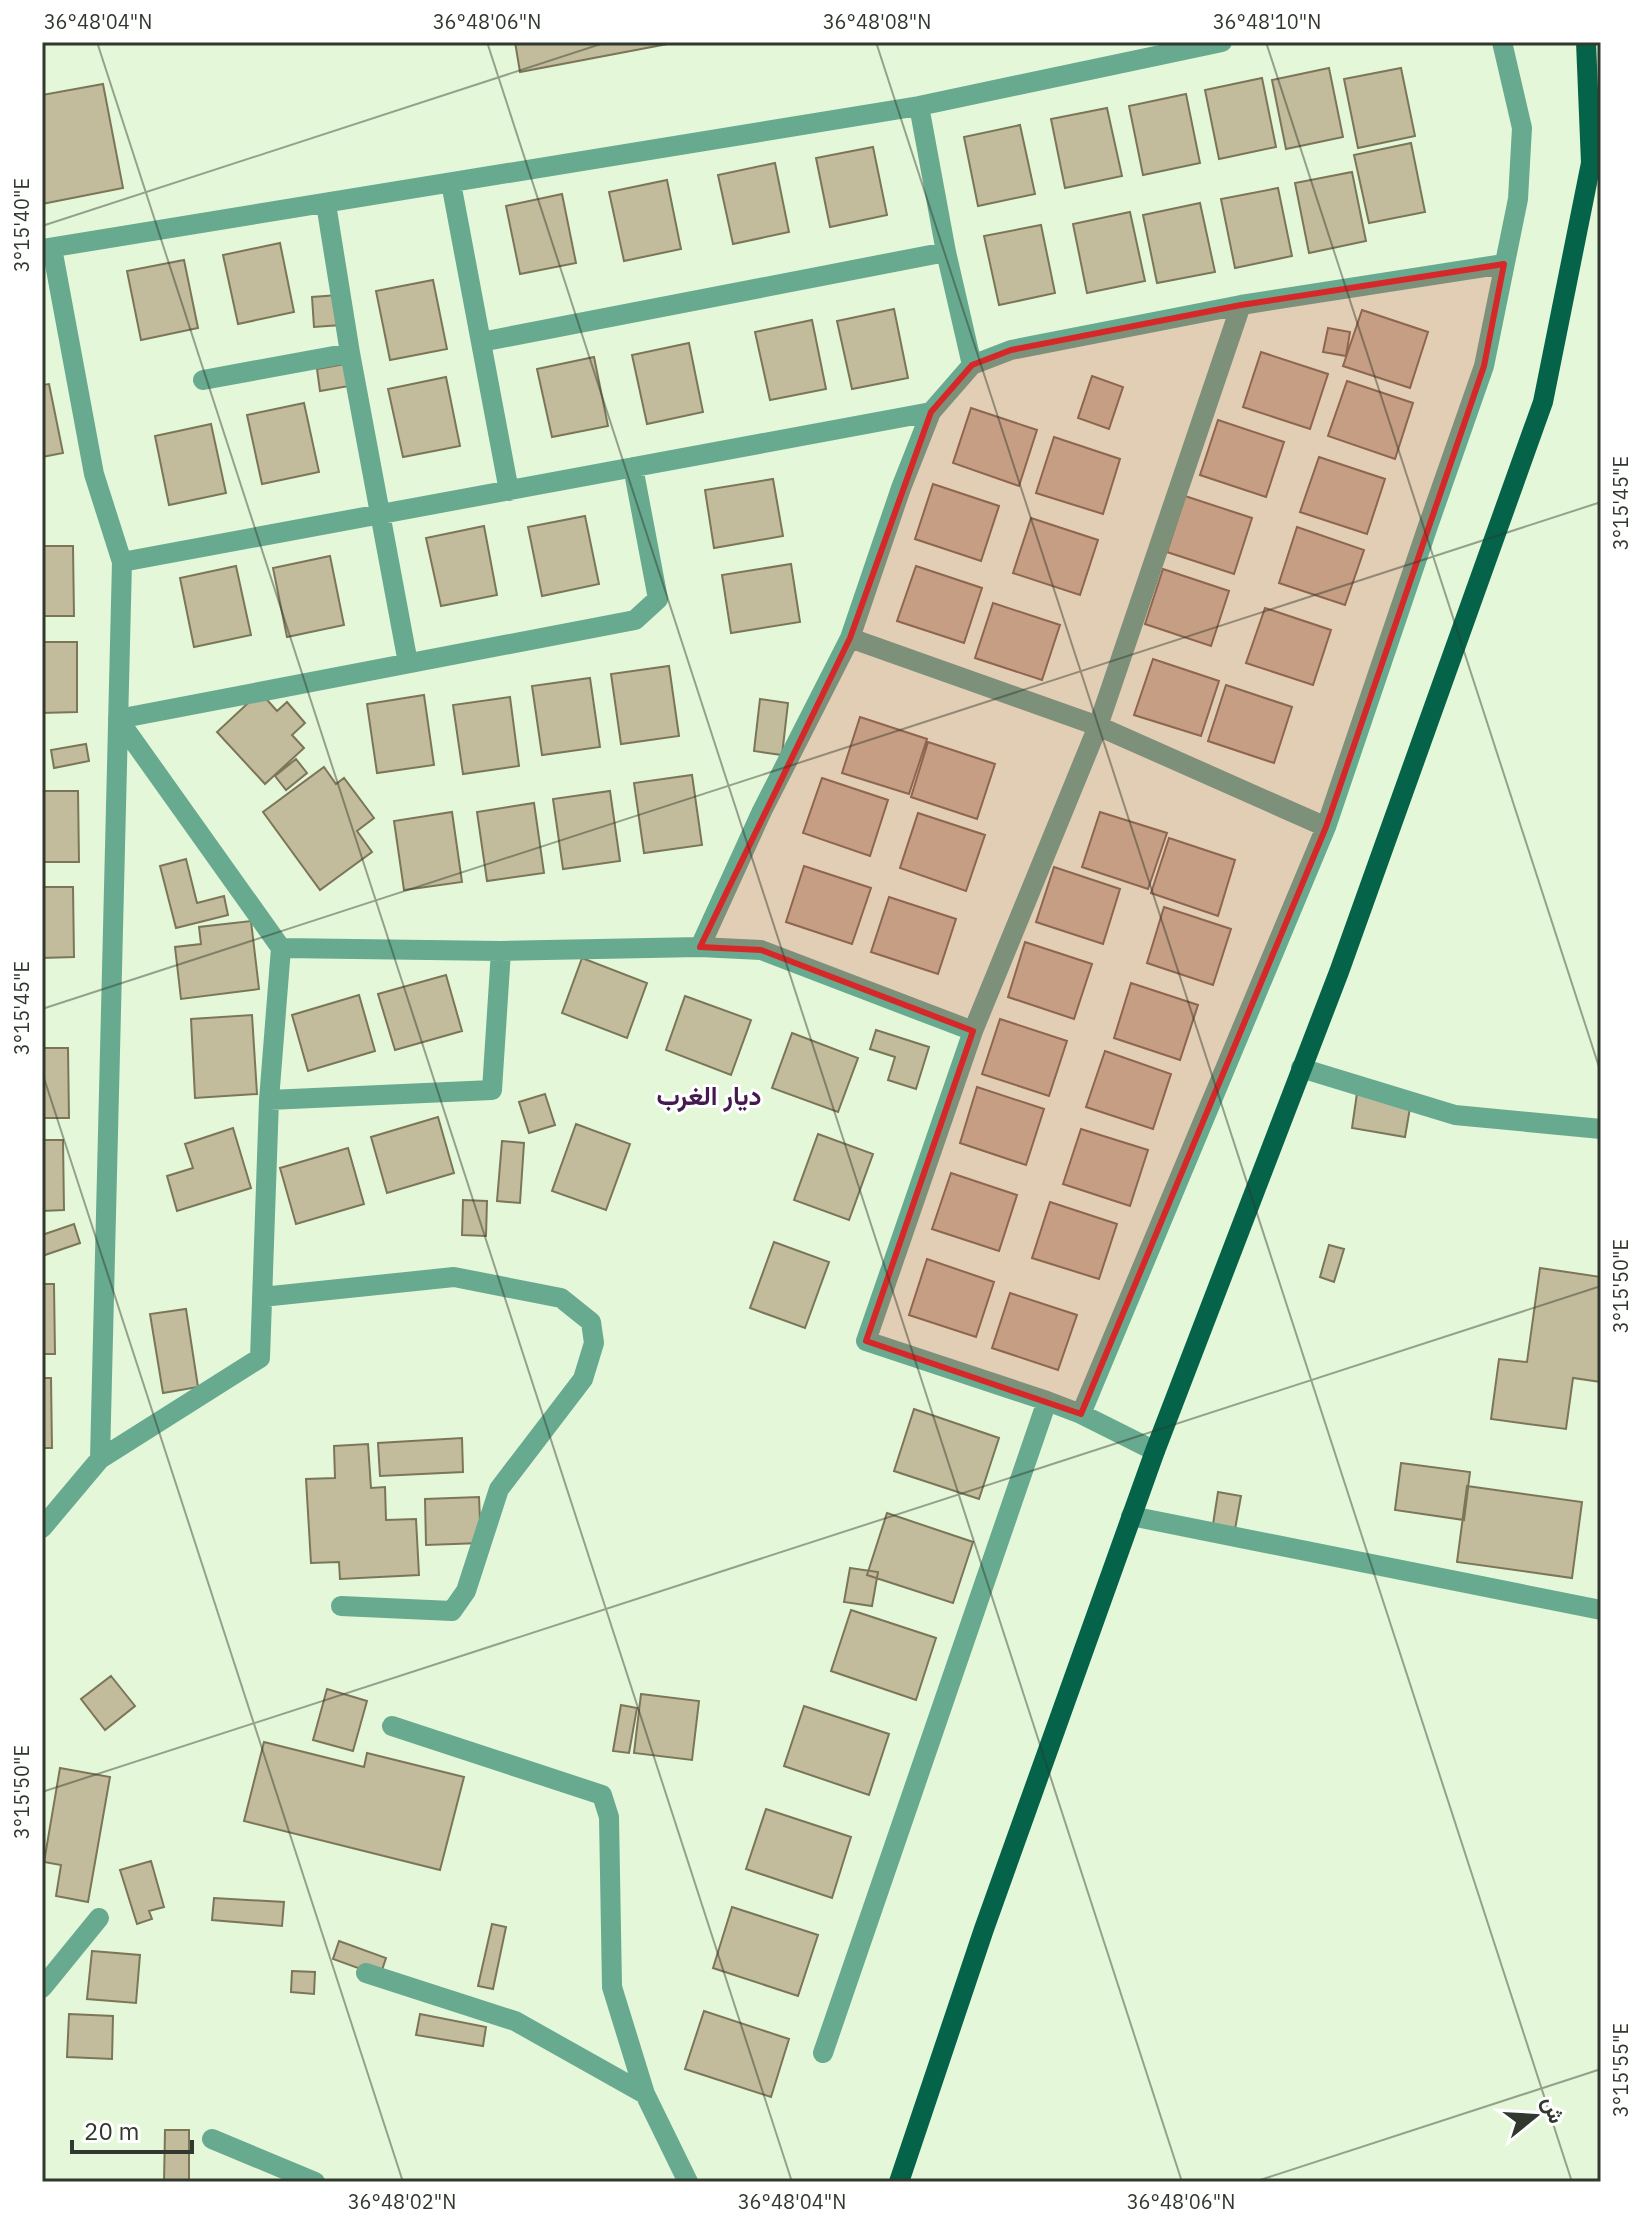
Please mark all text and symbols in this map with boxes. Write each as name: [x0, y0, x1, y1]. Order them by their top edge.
text: 36°48'04"N: [44, 8, 152, 35]
text: 36°48'06"N: [433, 8, 541, 35]
text: 36°48'08"N: [823, 8, 931, 35]
text: 36°48'10"N: [1213, 8, 1321, 35]
text: 3°15'40"E: [8, 178, 35, 272]
text: 3°15'45"E: [1607, 456, 1634, 550]
text: 3°15'45"E: [8, 961, 35, 1055]
district label: ديار الغرب: [657, 1078, 762, 1112]
text: 3°15'50"E: [1607, 1239, 1634, 1333]
text: 3°15'50"E: [8, 1745, 35, 1839]
text: 3°15'55"E: [1607, 2023, 1634, 2117]
north arrow: [1495, 2076, 1575, 2156]
text: ش: [1537, 2093, 1572, 2127]
scale bar: [72, 2104, 192, 2154]
text: 20 m: [84, 2115, 139, 2147]
text: 36°48'02"N: [348, 2188, 456, 2215]
text: 36°48'04"N: [738, 2188, 846, 2215]
text: 36°48'06"N: [1127, 2188, 1235, 2215]

